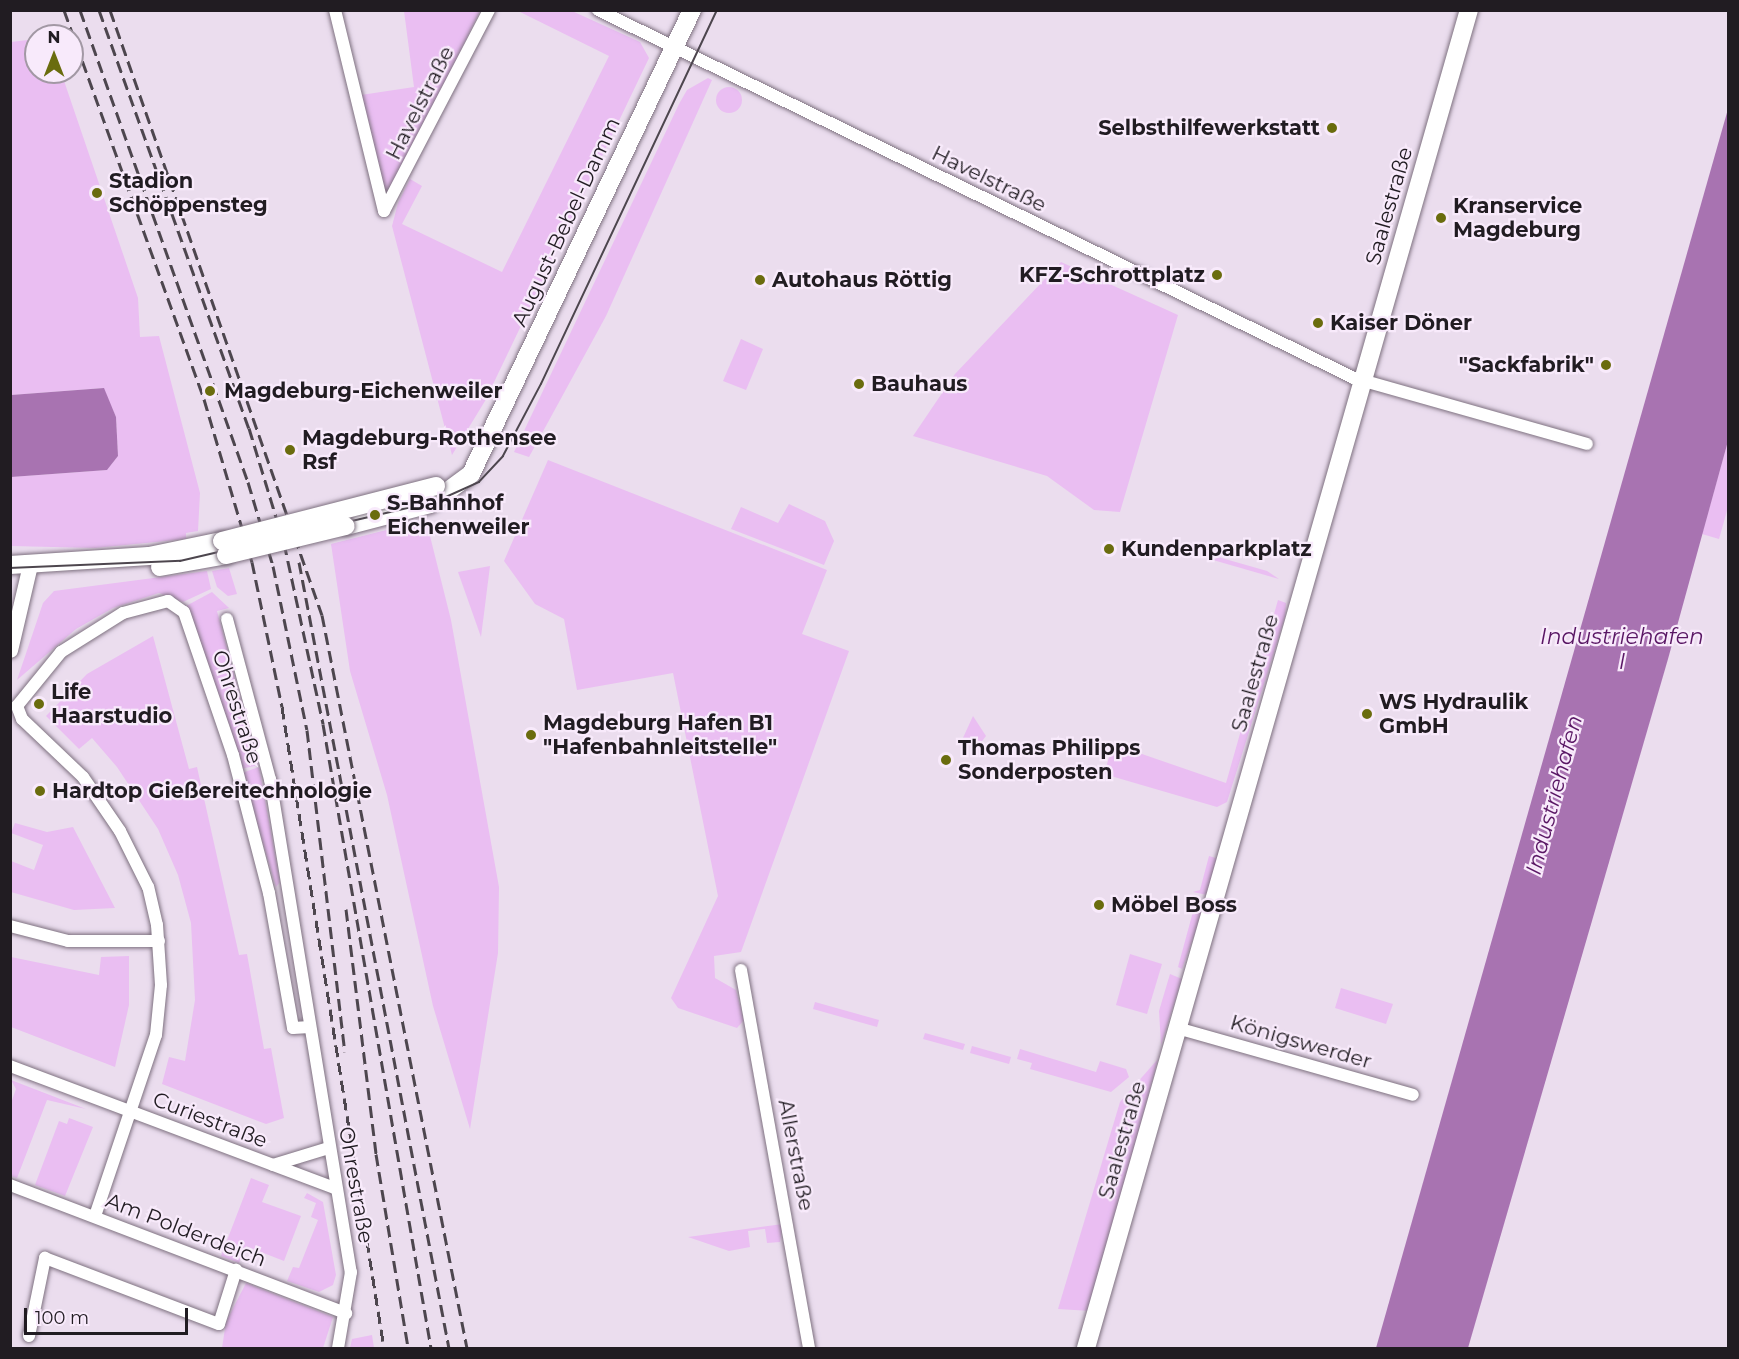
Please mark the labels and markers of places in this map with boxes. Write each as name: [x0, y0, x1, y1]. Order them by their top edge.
place label: Selbsthilfewerkstatt: [1098, 115, 1320, 141]
marker: Selbsthilfewerkstatt: [1325, 121, 1339, 135]
place label: Stadion Schöppensteg: [109, 168, 268, 218]
marker: Stadion Schöppensteg: [90, 186, 104, 200]
place label: Kranservice Magdeburg: [1453, 193, 1582, 243]
marker: Kranservice Magdeburg: [1434, 211, 1448, 225]
place label: KFZ-Schrottplatz: [1019, 262, 1205, 288]
place label: Autohaus Röttig: [772, 267, 952, 293]
marker: KFZ-Schrottplatz: [1210, 268, 1224, 282]
marker: Autohaus Röttig: [753, 273, 767, 287]
place label: Kaiser Döner: [1330, 310, 1472, 336]
marker: Kaiser Döner: [1311, 316, 1325, 330]
place label: "Sackfabrik": [1459, 352, 1594, 378]
marker: "Sackfabrik": [1599, 358, 1613, 372]
place label: Bauhaus: [871, 371, 967, 397]
marker: Bauhaus: [852, 377, 866, 391]
place label: Magdeburg-Eichenweiler: [224, 378, 503, 404]
marker: Magdeburg-Eichenweiler: [201, 382, 219, 400]
place label: Magdeburg-Rothensee Rsf: [302, 425, 557, 475]
marker: Magdeburg-Rothensee Rsf: [283, 443, 297, 457]
place label: S-Bahnhof Eichenweiler: [387, 490, 529, 540]
marker: S-Bahnhof Eichenweiler: [368, 508, 382, 522]
place label: Kundenparkplatz: [1121, 536, 1312, 562]
marker: Kundenparkplatz: [1102, 542, 1116, 556]
place label: Life Haarstudio: [51, 679, 172, 729]
place label: WS Hydraulik GmbH: [1379, 689, 1528, 739]
marker: Life Haarstudio: [32, 697, 46, 711]
marker: WS Hydraulik GmbH: [1360, 707, 1374, 721]
place label: Magdeburg Hafen B1 "Hafenbahnleitstelle": [543, 710, 777, 760]
marker: Magdeburg Hafen B1 "Hafenbahnleitstelle": [524, 728, 538, 742]
place label: Thomas Philipps Sonderposten: [958, 735, 1140, 785]
marker: Thomas Philipps Sonderposten: [939, 753, 953, 767]
place label: Hardtop Gießereitechnologie: [52, 778, 372, 804]
marker: Hardtop Gießereitechnologie: [33, 784, 47, 798]
place label: Möbel Boss: [1111, 892, 1237, 918]
marker: Möbel Boss: [1092, 898, 1106, 912]

